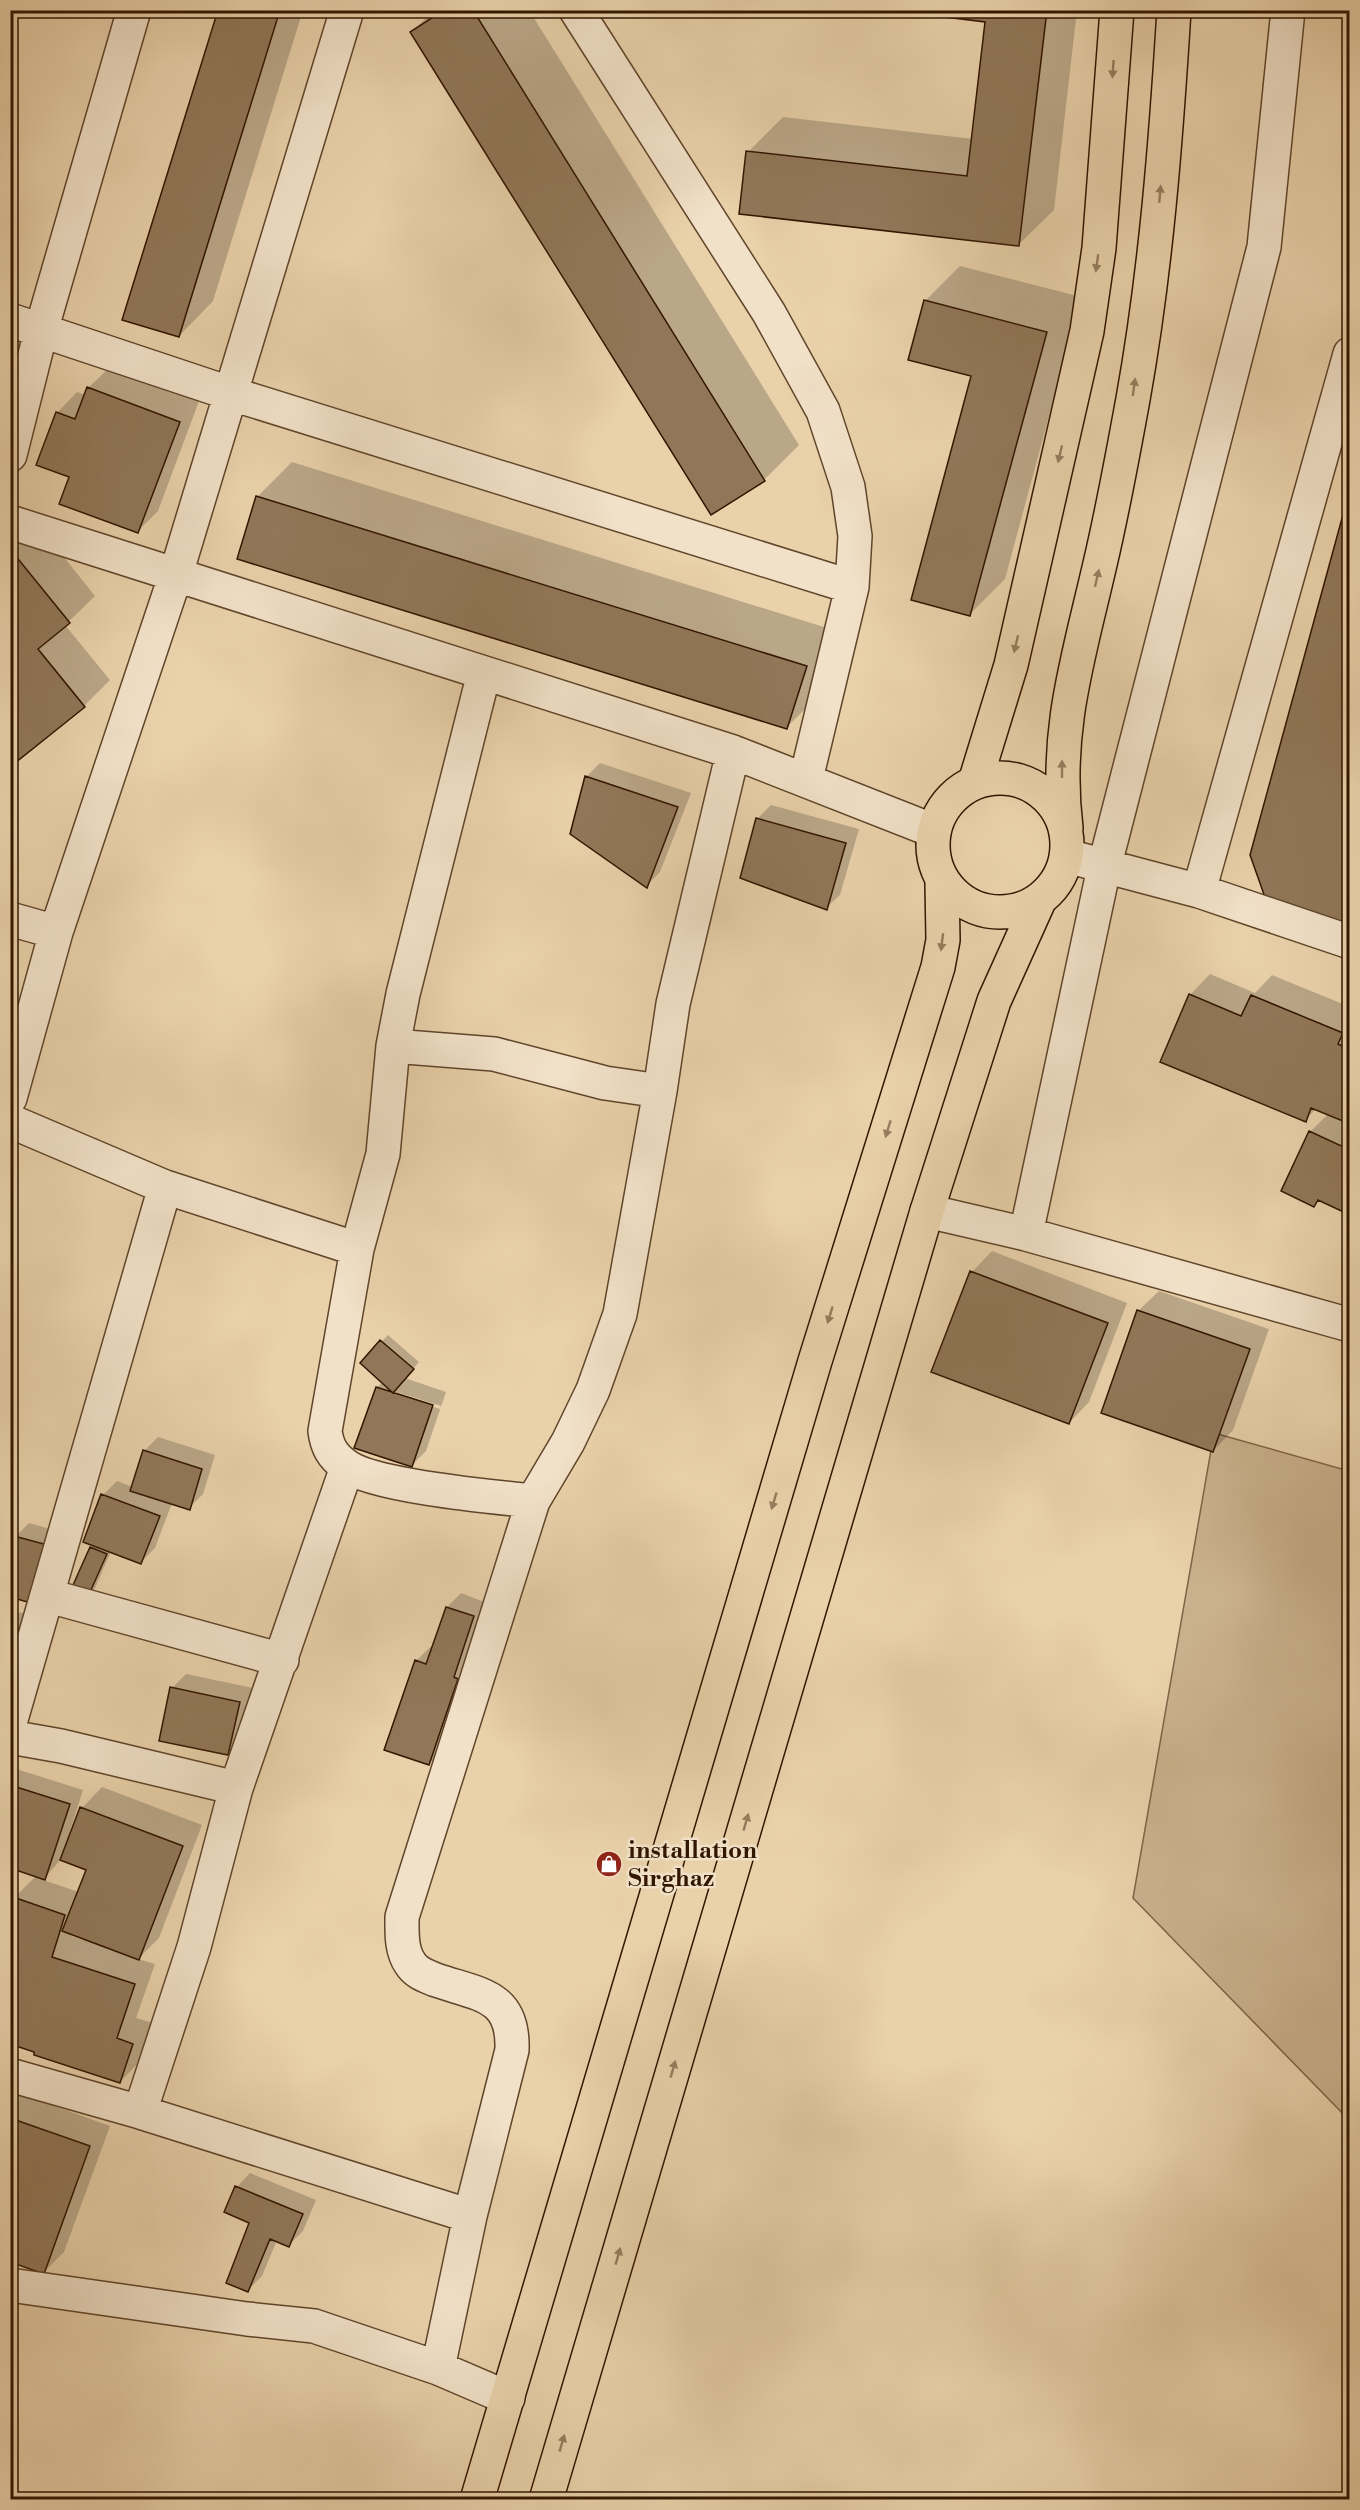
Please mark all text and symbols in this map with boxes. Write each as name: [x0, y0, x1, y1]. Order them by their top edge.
one-way arrow: [1108, 59, 1117, 78]
one-way arrow: [1155, 184, 1165, 203]
one-way arrow: [1092, 254, 1101, 273]
one-way arrow: [1130, 377, 1139, 396]
one-way arrow: [1055, 445, 1064, 464]
one-way arrow: [1093, 568, 1102, 587]
one-way arrow: [1011, 635, 1020, 654]
one-way arrow: [1057, 760, 1067, 779]
one-way arrow: [937, 932, 947, 951]
one-way arrow: [883, 1120, 892, 1138]
one-way arrow: [825, 1306, 834, 1324]
one-way arrow: [769, 1493, 778, 1511]
one-way arrow: [742, 1813, 751, 1831]
place label: installation Sirghaz: [628, 1836, 757, 1894]
shop icon: installation Sirghaz: [594, 1849, 624, 1879]
one-way arrow: [669, 2060, 678, 2078]
one-way arrow: [614, 2247, 623, 2265]
one-way arrow: [558, 2434, 568, 2452]

